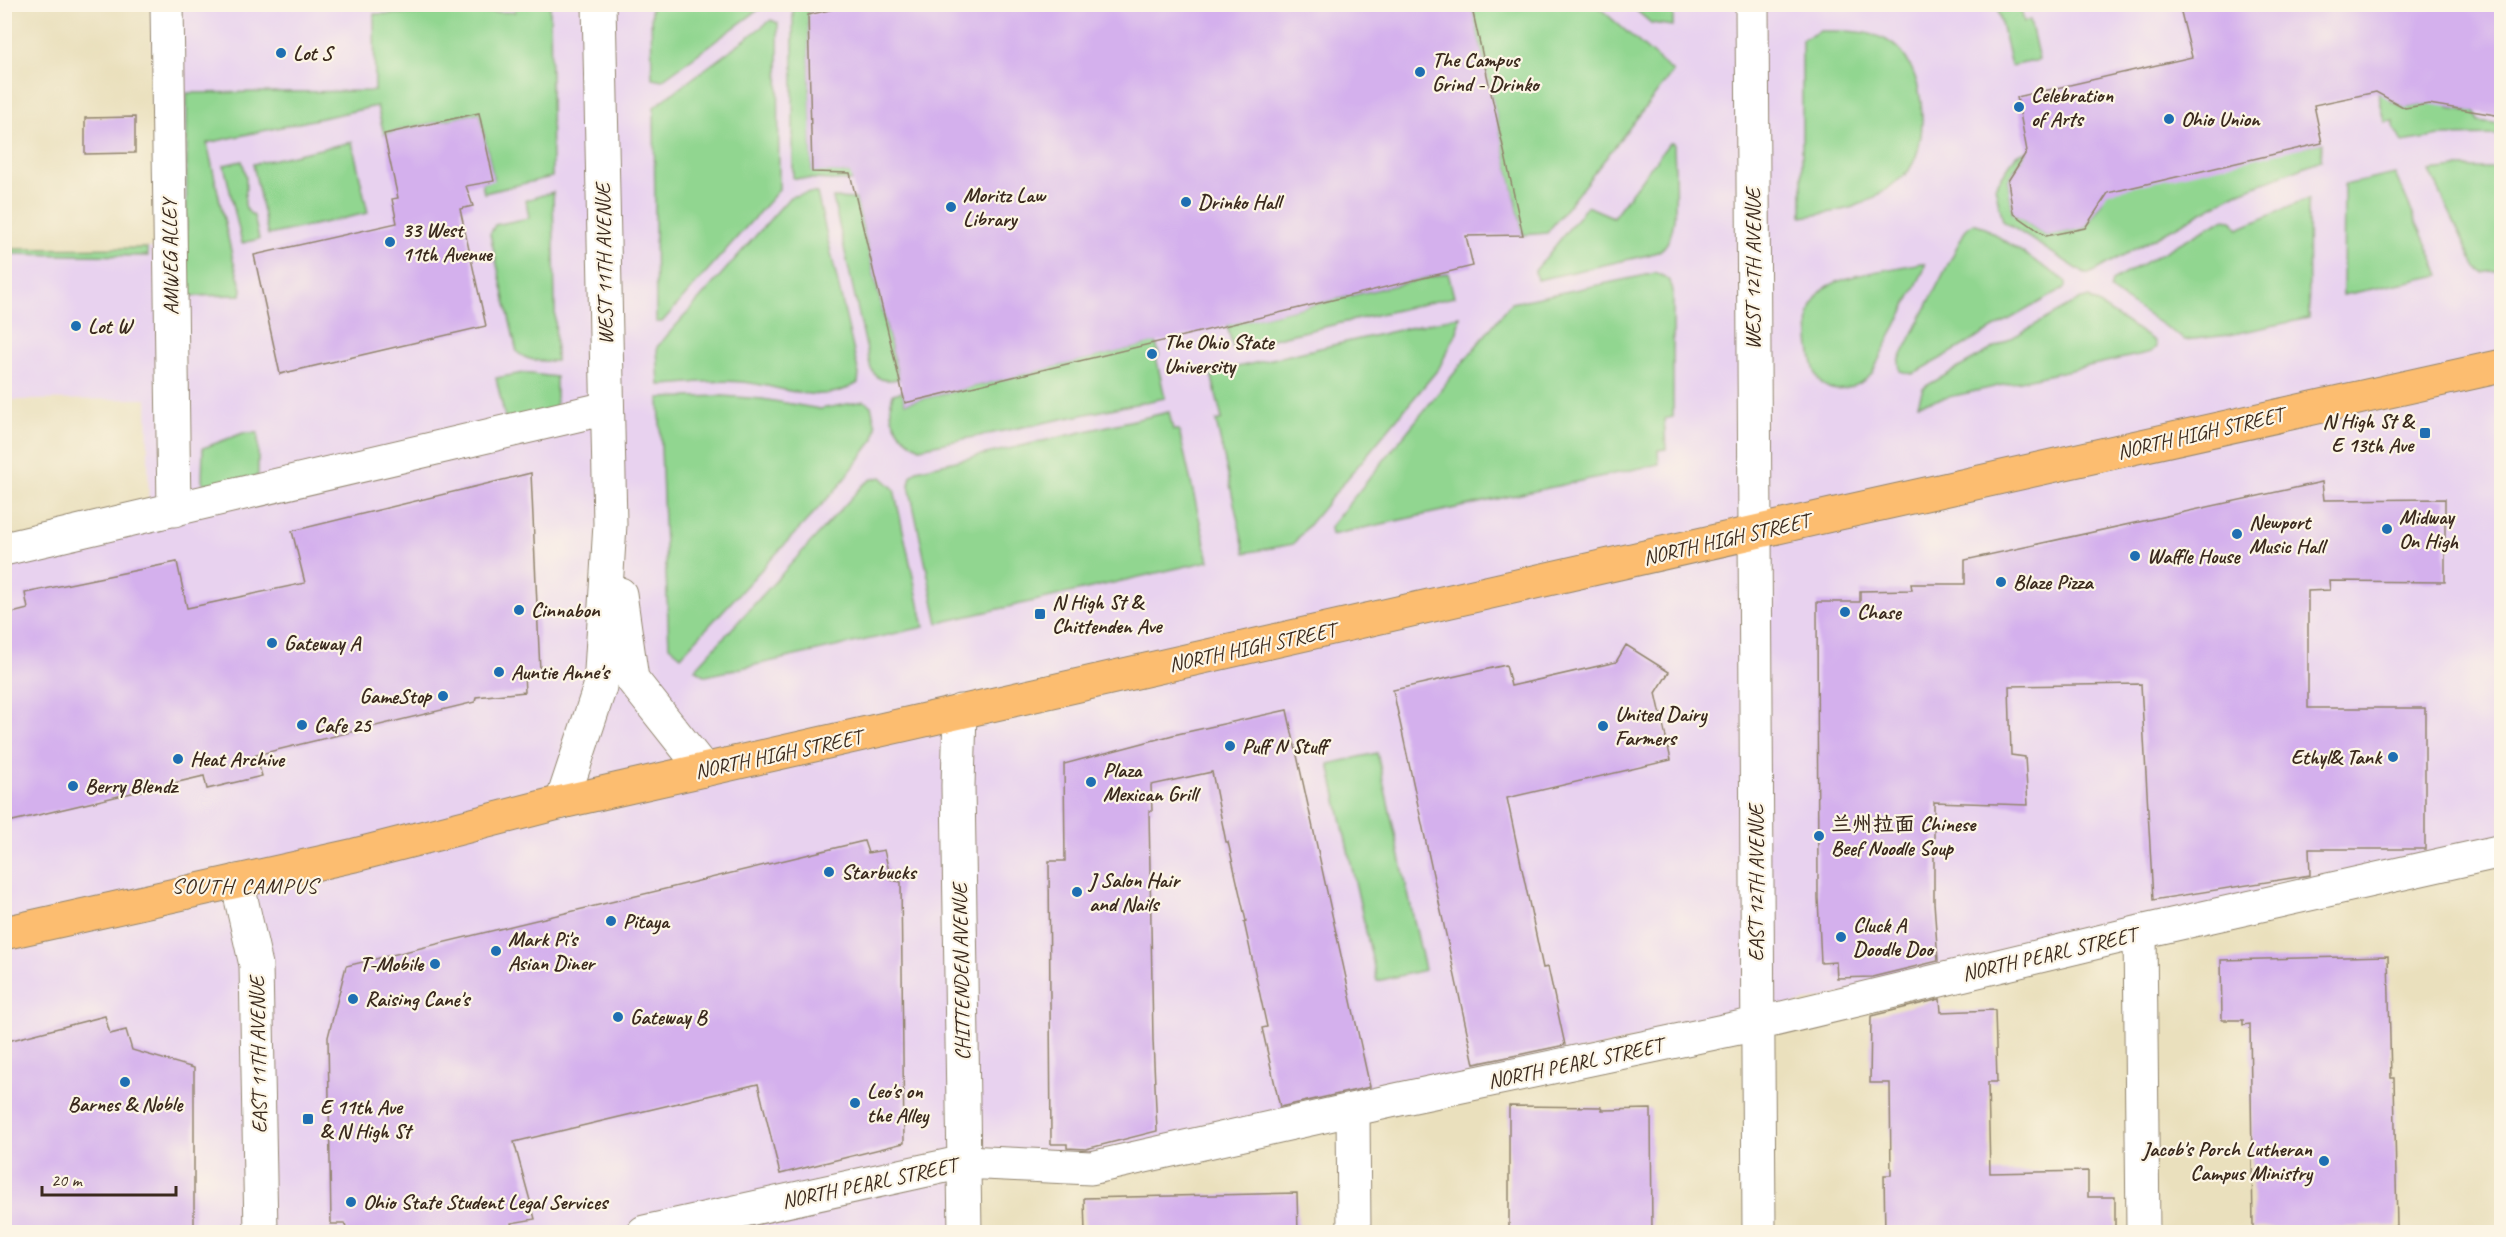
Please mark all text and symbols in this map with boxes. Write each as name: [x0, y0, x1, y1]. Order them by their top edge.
place label: Lot S: [293, 40, 336, 66]
marker: Lot S: [274, 46, 288, 60]
place label: The Campus Grind - Drinko: [1432, 47, 1541, 97]
marker: The Campus Grind - Drinko: [1413, 65, 1427, 79]
place label: Celebration of Arts: [2031, 82, 2113, 132]
marker: Celebration of Arts: [2012, 100, 2026, 114]
place label: Ohio Union: [2181, 106, 2261, 132]
marker: Ohio Union: [2162, 112, 2176, 126]
street label: WEST 11TH AVENUE: [590, 180, 618, 345]
place label: Moritz Law Library: [963, 182, 1047, 232]
street label: WEST 12TH AVENUE: [1740, 186, 1766, 350]
place label: Drinko Hall: [1198, 189, 1285, 215]
street label: AMWEG ALLEY: [156, 195, 184, 315]
marker: Drinko Hall: [1179, 195, 1193, 209]
marker: Moritz Law Library: [944, 200, 958, 214]
place label: 33 West 11th Avenue: [402, 217, 494, 267]
marker: 33 West 11th Avenue: [383, 235, 397, 249]
place label: Lot W: [88, 313, 135, 339]
marker: Lot W: [69, 319, 83, 333]
place label: The Ohio State University: [1164, 329, 1276, 379]
marker: The Ohio State University: [1145, 347, 1159, 361]
street label: NORTH HIGH STREET: [2114, 400, 2291, 465]
place label: N High St & E 13th Ave: [2322, 408, 2416, 458]
marker: N High St & E 13th Ave: [2418, 426, 2432, 440]
place label: Midway On High: [2399, 504, 2459, 554]
street label: NORTH HIGH STREET: [1640, 506, 1817, 571]
place label: Newport Music Hall: [2249, 509, 2329, 559]
marker: Midway On High: [2380, 522, 2394, 536]
marker: Newport Music Hall: [2230, 527, 2244, 541]
place label: Waffle House: [2147, 543, 2241, 569]
marker: Waffle House: [2128, 549, 2142, 563]
place label: Blaze Pizza: [2013, 569, 2094, 595]
marker: Blaze Pizza: [1994, 575, 2008, 589]
place label: N High St & Chittenden Ave: [1052, 589, 1163, 639]
place label: Cinnabon: [531, 597, 601, 623]
place label: Chase: [1857, 599, 1903, 625]
marker: Cinnabon: [512, 603, 526, 617]
marker: Chase: [1838, 605, 1852, 619]
marker: N High St & Chittenden Ave: [1033, 607, 1047, 621]
street label: NORTH HIGH STREET: [1166, 616, 1343, 677]
place label: Gateway A: [284, 630, 362, 656]
marker: Gateway A: [265, 636, 279, 650]
place label: Auntie Anne's: [511, 659, 612, 685]
marker: Auntie Anne's: [492, 665, 506, 679]
place label: GameStop: [359, 683, 433, 709]
marker: GameStop: [436, 689, 450, 703]
place label: United Dairy Farmers: [1615, 701, 1708, 751]
place label: Cafe 25: [314, 712, 372, 738]
marker: Cafe 25: [295, 718, 309, 732]
marker: United Dairy Farmers: [1596, 719, 1610, 733]
street label: NORTH HIGH STREET: [692, 723, 869, 784]
place label: Puff N Stuff: [1242, 733, 1331, 759]
marker: Puff N Stuff: [1223, 739, 1237, 753]
place label: Ethyl& Tank: [2291, 744, 2383, 770]
place label: Heat Archive: [190, 746, 286, 772]
marker: Ethyl& Tank: [2386, 750, 2400, 764]
marker: Heat Archive: [171, 752, 185, 766]
place label: Plaza Mexican Grill: [1103, 757, 1202, 807]
place label: Berry Blendz: [85, 773, 179, 799]
marker: Plaza Mexican Grill: [1084, 775, 1098, 789]
marker: Berry Blendz: [66, 779, 80, 793]
street label: EAST 12TH AVENUE: [1743, 802, 1769, 961]
place label: 兰州拉面 Chinese Beef Noodle Soup: [1831, 811, 1977, 861]
marker: 兰州拉面 Chinese Beef Noodle Soup: [1812, 829, 1826, 843]
place label: Starbucks: [841, 859, 918, 885]
marker: Starbucks: [822, 865, 836, 879]
place label: J Salon Hair and Nails: [1087, 867, 1181, 917]
district label: SOUTH CAMPUS: [172, 872, 321, 900]
street label: CHITTENDEN AVENUE: [946, 880, 976, 1061]
marker: J Salon Hair and Nails: [1070, 885, 1084, 899]
place label: Pitaya: [623, 908, 671, 935]
place label: Cluck A Doodle Doo: [1853, 912, 1935, 962]
marker: Pitaya: [604, 914, 618, 928]
street label: NORTH PEARL STREET: [1959, 920, 2144, 987]
place label: Mark Pi's Asian Diner: [508, 926, 596, 976]
marker: Cluck A Doodle Doo: [1834, 930, 1848, 944]
marker: Mark Pi's Asian Diner: [489, 944, 503, 958]
place label: T-Mobile: [359, 951, 425, 977]
marker: T-Mobile: [428, 957, 442, 971]
street label: EAST 11TH AVENUE: [244, 973, 272, 1134]
place label: Raising Cane's: [365, 986, 472, 1012]
marker: Raising Cane's: [346, 992, 360, 1006]
place label: Gateway B: [630, 1004, 709, 1030]
marker: Gateway B: [611, 1010, 625, 1024]
street label: NORTH PEARL STREET: [1485, 1031, 1670, 1094]
marker: Barnes & Noble: [118, 1075, 132, 1089]
place label: Leo's on the Alley: [867, 1078, 930, 1129]
place label: Barnes & Noble: [68, 1091, 184, 1117]
place label: E 11th Ave & N High St: [320, 1094, 414, 1144]
marker: Leo's on the Alley: [848, 1096, 862, 1110]
marker: E 11th Ave & N High St: [301, 1112, 315, 1126]
place label: Jacob's Porch Lutheran Campus Ministry: [2141, 1136, 2314, 1187]
street label: NORTH PEARL STREET: [779, 1151, 964, 1214]
marker: Jacob's Porch Lutheran Campus Ministry: [2317, 1154, 2331, 1168]
scale bar: [42, 1159, 176, 1197]
text: 20 m: [51, 1169, 84, 1191]
place label: Ohio State Student Legal Services: [363, 1189, 610, 1215]
marker: Ohio State Student Legal Services: [344, 1195, 358, 1209]

